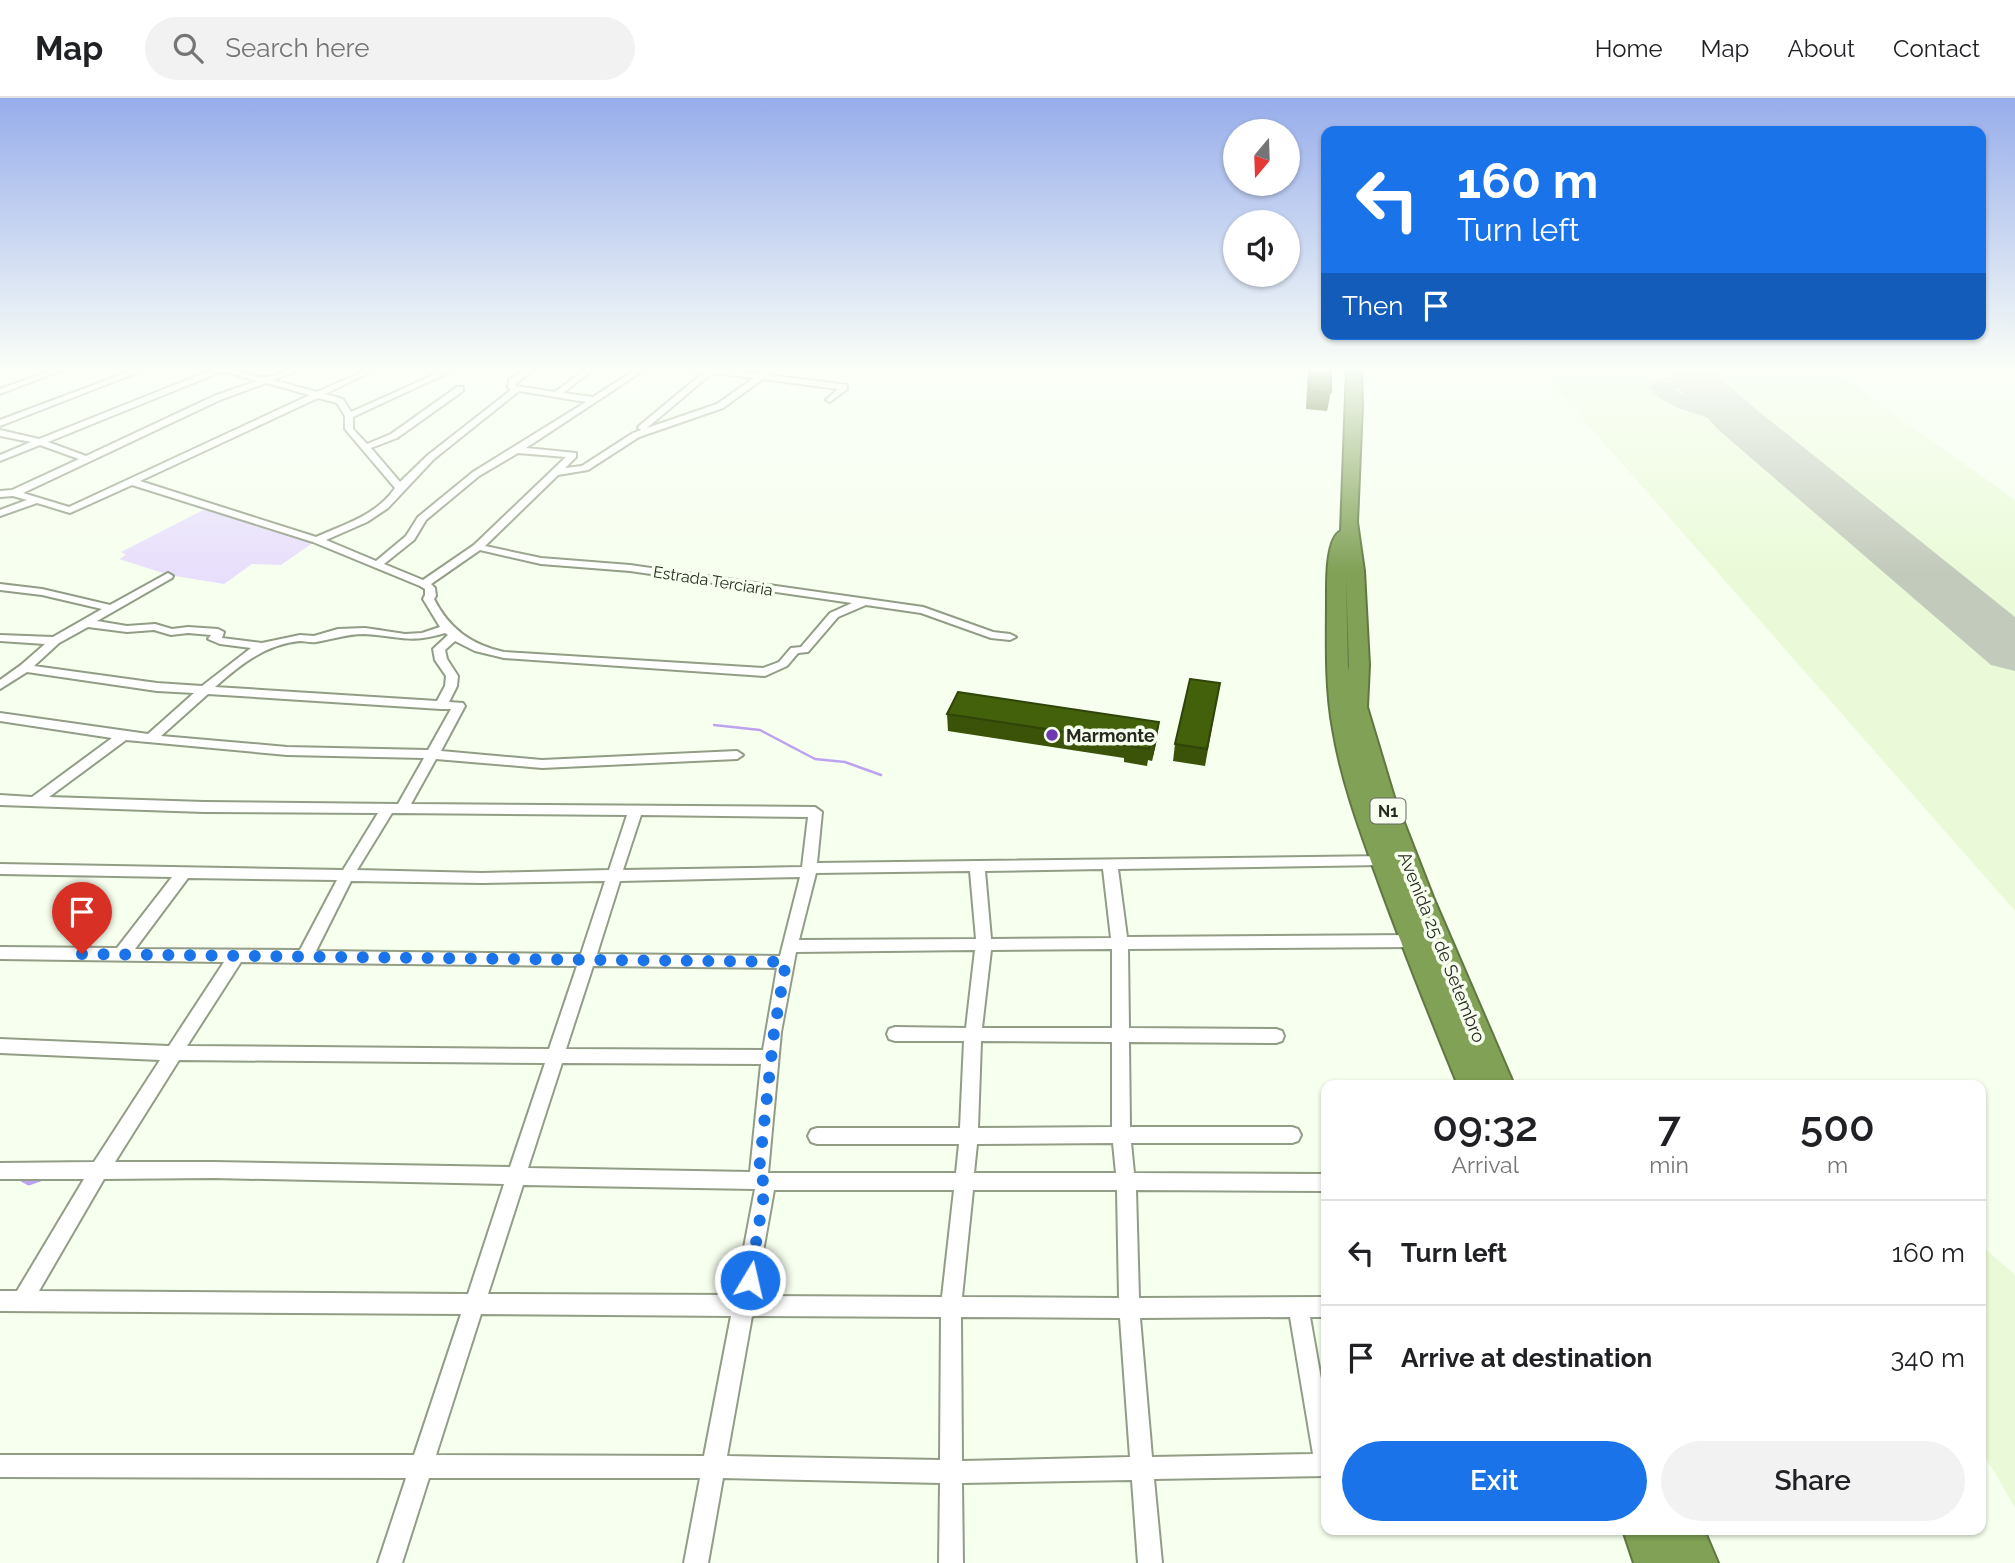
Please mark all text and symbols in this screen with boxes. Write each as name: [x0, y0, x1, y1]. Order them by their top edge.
search box: [145, 17, 635, 80]
text: Map: [35, 29, 103, 68]
icon: search: [169, 29, 207, 67]
text: Search here: [225, 33, 370, 63]
text: Home: [1595, 34, 1663, 63]
text: Map: [1701, 34, 1749, 63]
text: About: [1787, 34, 1855, 63]
text: Contact: [1893, 34, 1980, 63]
north arrow: [1223, 119, 1300, 196]
map controls: [1223, 119, 1300, 287]
text: 160 m: [1457, 152, 1598, 209]
icon: left: [1342, 154, 1433, 245]
button: sound: [1223, 210, 1300, 287]
text: Turn left: [1457, 211, 1579, 248]
icon: arrive: [1417, 287, 1455, 325]
text: Then: [1342, 291, 1403, 321]
street label: Estrada Terciaria: [652, 562, 774, 600]
place label: Marmonte: [1066, 725, 1155, 746]
marker: Marmonte: [1044, 727, 1060, 743]
road number: N1: [1370, 798, 1406, 824]
street label: Avenida 25 de Setembro: [1394, 849, 1490, 1046]
pin: [52, 882, 112, 954]
icon: arrive: [63, 893, 101, 931]
text: 09:32: [1432, 1102, 1538, 1151]
text: 7: [1658, 1102, 1681, 1151]
text: 500: [1800, 1102, 1875, 1151]
text: Arrival: [1451, 1151, 1519, 1178]
text: min: [1649, 1151, 1689, 1178]
text: m: [1827, 1151, 1848, 1178]
icon: left: [1342, 1234, 1380, 1272]
text: Turn left: [1401, 1238, 1507, 1268]
text: 160 m: [1892, 1238, 1965, 1268]
position arrow: [713, 1243, 787, 1317]
icon: arrive: [1342, 1339, 1380, 1377]
text: Arrive at destination: [1401, 1343, 1652, 1373]
text: 340 m: [1890, 1343, 1965, 1373]
button: Exit: [1342, 1441, 1647, 1521]
button: Share: [1661, 1441, 1965, 1521]

